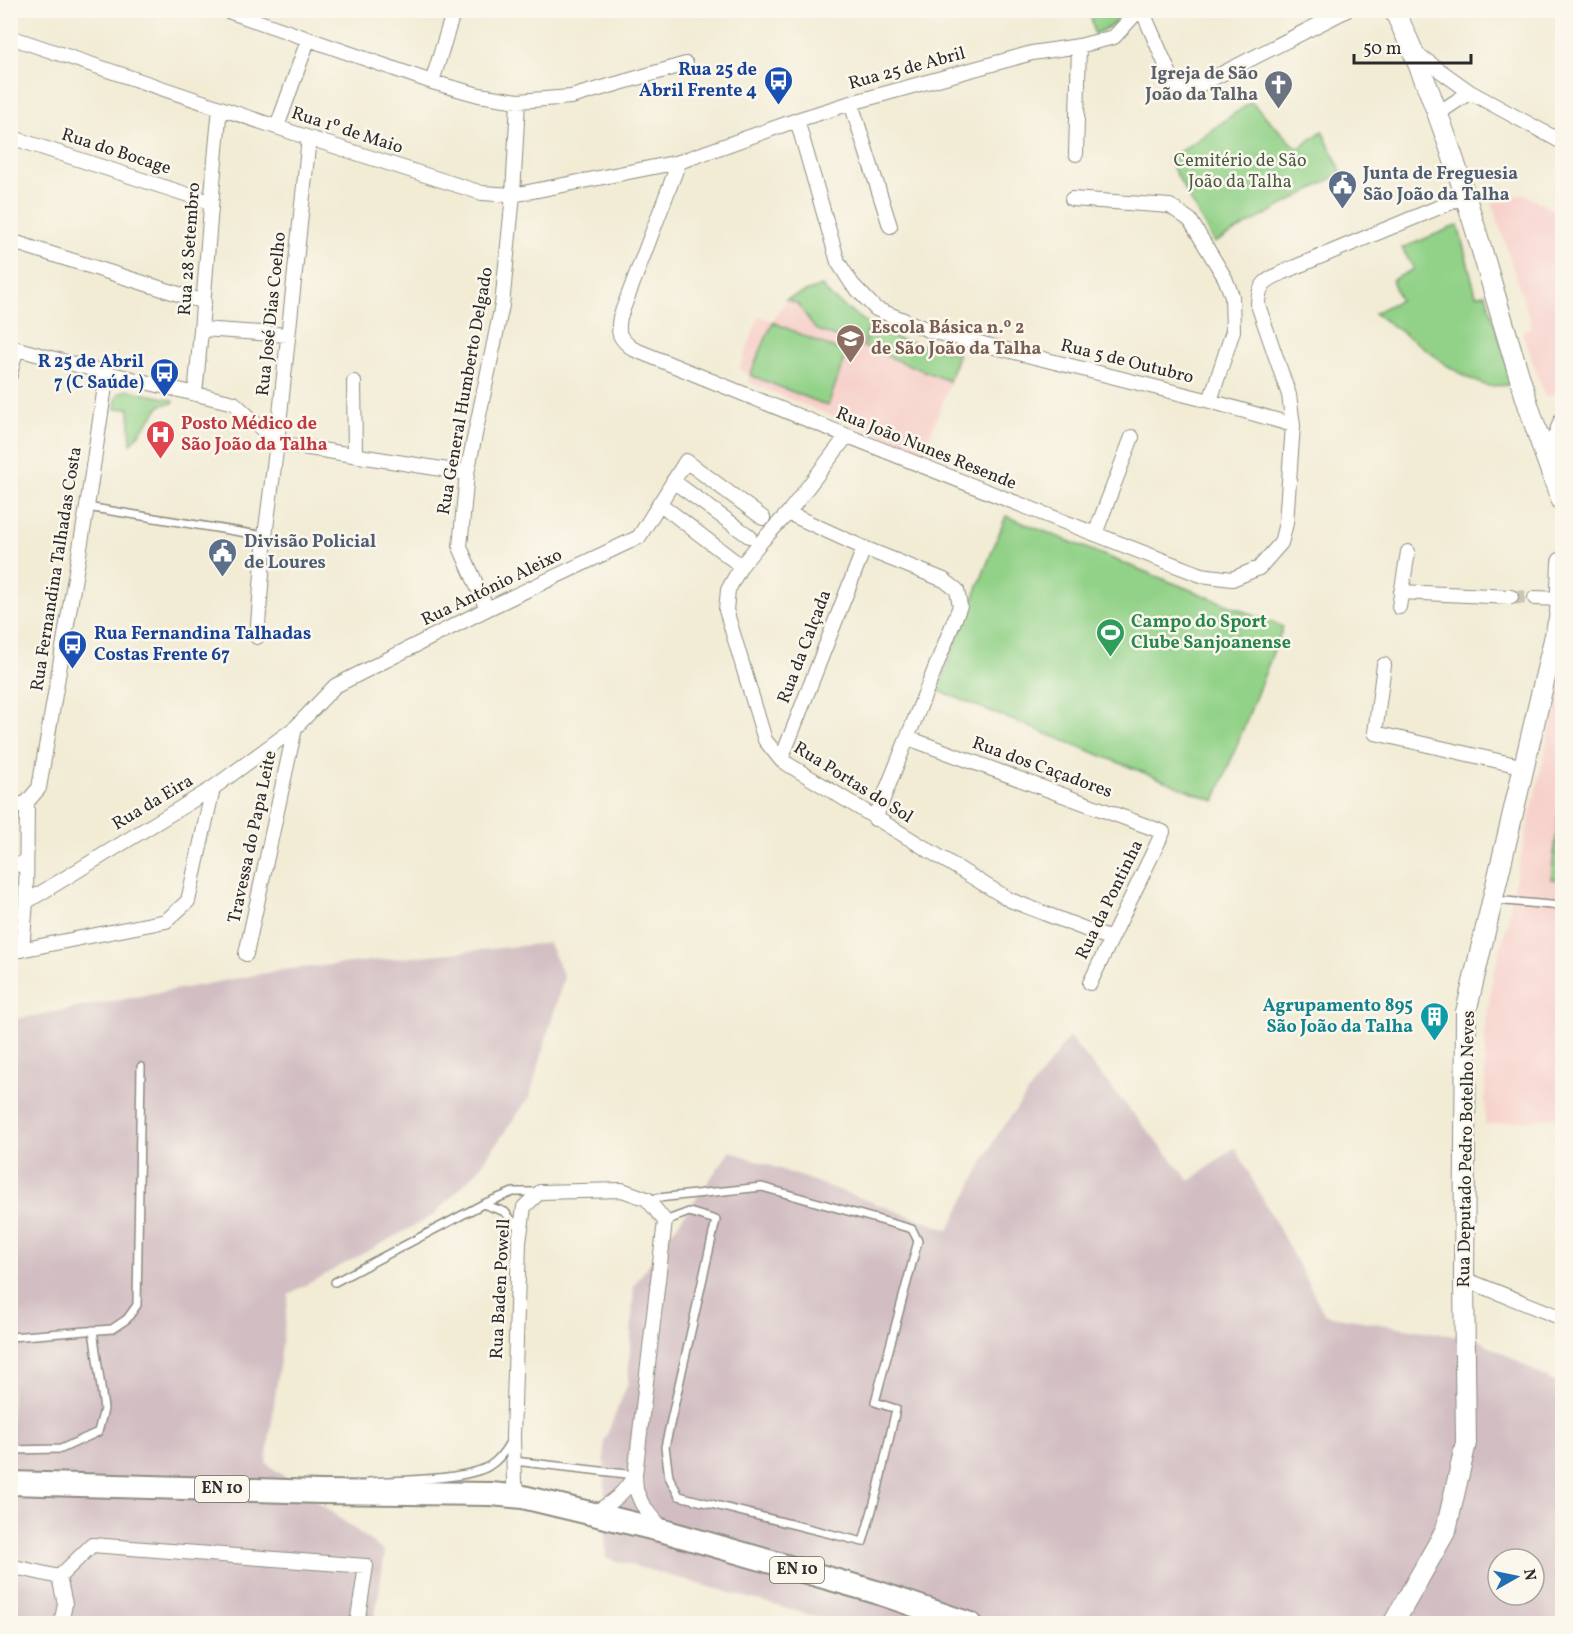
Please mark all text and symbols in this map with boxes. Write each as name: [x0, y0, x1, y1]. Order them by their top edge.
scale bar: [1354, 27, 1471, 65]
text: 50 m: [1363, 37, 1402, 62]
street label: Rua 25 de Abril: [846, 41, 968, 97]
place label: Rua 25 de Abril Frente 4: [639, 58, 757, 104]
place label: Igreja de São João da Talha: [1144, 62, 1258, 108]
bus stop icon: Rua 25 de Abril Frente 4: [762, 64, 794, 106]
church icon: Igreja de São João da Talha: [1263, 68, 1295, 110]
street label: Rua 1º de Maio: [288, 101, 406, 161]
street label: Rua do Bocage: [58, 123, 174, 181]
park label: Cemitério de São João da Talha: [1173, 149, 1307, 195]
place label: Junta de Freguesia São João da Talha: [1362, 162, 1518, 208]
public building icon: Junta de Freguesia São João da Talha: [1326, 168, 1358, 210]
street label: Rua 28 Setembro: [173, 182, 207, 316]
street label: Rua José Dias Coelho: [251, 231, 293, 397]
street label: Rua General Humberto Delgado: [432, 265, 500, 517]
place label: Escola Básica n.º 2 de São João da Talha: [871, 316, 1041, 362]
school or university icon: Escola Básica n.º 2 de São João da Talha: [834, 322, 866, 364]
street label: Rua 5 de Outubro: [1058, 333, 1196, 391]
place label: R 25 de Abril 7 (C Saúde): [38, 350, 144, 396]
bus stop icon: R 25 de Abril 7 (C Saúde): [149, 356, 181, 398]
street label: Rua João Nunes Resende: [832, 401, 1020, 497]
place label: Posto Médico de São João da Talha: [181, 412, 328, 458]
hospital icon: Posto Médico de São João da Talha: [144, 418, 176, 460]
street label: Rua Fernandina Talhadas Costa: [25, 445, 89, 693]
place label: Divisão Policial de Loures: [244, 530, 376, 576]
public building icon: Divisão Policial de Loures: [207, 536, 239, 578]
street label: Rua António Aleixo: [417, 543, 567, 633]
street label: Rua da Calçada: [772, 586, 838, 707]
place label: Campo do Sport Clube Sanjoanense: [1131, 610, 1291, 656]
sports icon: Campo do Sport Clube Sanjoanense: [1094, 616, 1126, 658]
place label: Rua Fernandina Talhadas Costas Frente 67: [94, 622, 311, 668]
bus stop icon: Rua Fernandina Talhadas Costas Frente 67: [57, 628, 89, 670]
street label: Rua dos Caçadores: [969, 731, 1115, 805]
street label: Rua Portas do Sol: [788, 736, 918, 830]
street label: Travessa do Papa Leite: [222, 748, 284, 926]
street label: Rua da Eira: [108, 769, 198, 837]
street label: Rua da Pontinha: [1070, 836, 1150, 964]
place label: Agrupamento 895 São João da Talha: [1263, 994, 1413, 1040]
building icon: Agrupamento 895 São João da Talha: [1418, 1000, 1450, 1042]
street label: Rua Deputado Pedro Botelho Neves: [1452, 1010, 1482, 1288]
street label: Rua Baden Powell: [485, 1218, 517, 1360]
road number: EN 10: [195, 1476, 249, 1502]
north arrow: [1486, 1547, 1546, 1607]
road number: EN 10: [770, 1557, 824, 1583]
text: N: [1517, 1568, 1541, 1583]

